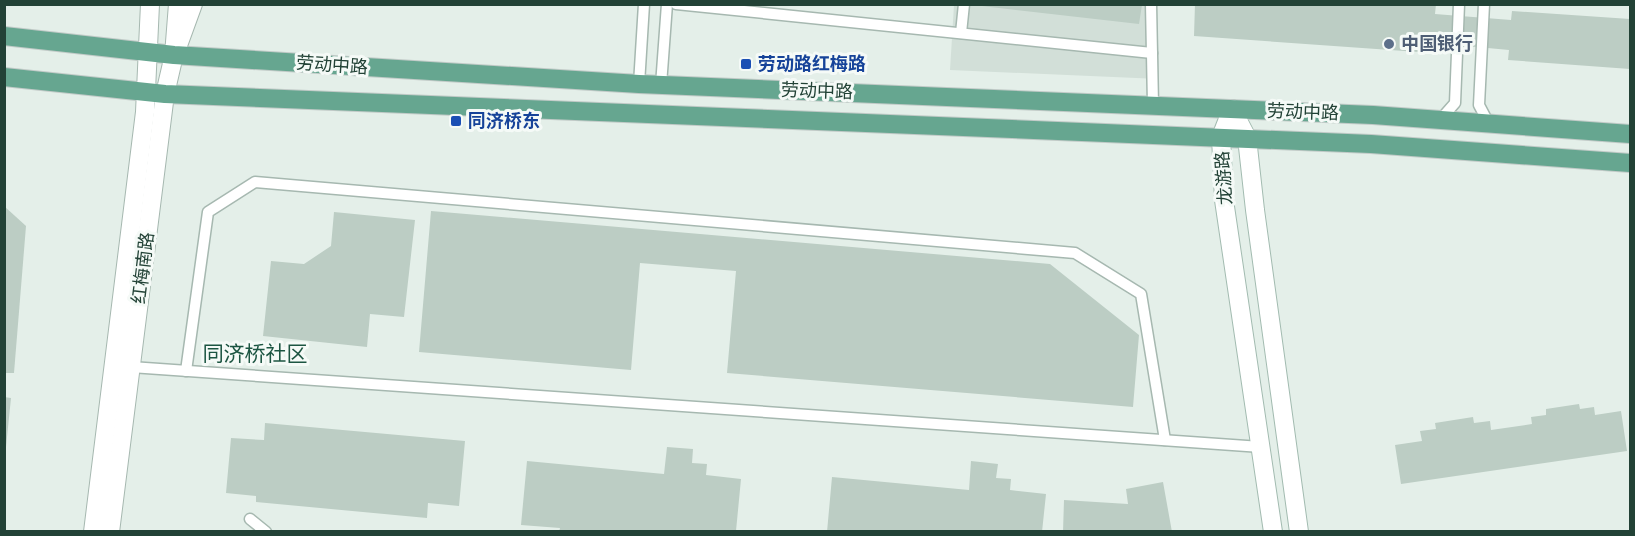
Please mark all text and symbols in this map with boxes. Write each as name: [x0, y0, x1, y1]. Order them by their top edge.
place label: 中国银行: [1401, 33, 1473, 54]
marker: 中国银行: [1382, 37, 1396, 51]
street label: 劳动中路: [295, 52, 369, 77]
place label: 劳动路红梅路: [758, 53, 866, 74]
marker: 劳动路红梅路: [739, 57, 753, 71]
street label: 劳动中路: [781, 79, 853, 102]
street label: 劳动中路: [1267, 100, 1339, 123]
place label: 同济桥东: [468, 110, 540, 131]
marker: 同济桥东: [449, 114, 463, 128]
street label: 龙游路: [1211, 150, 1236, 206]
street label: 红梅南路: [128, 231, 157, 305]
district label: 同济桥社区: [203, 341, 308, 366]

